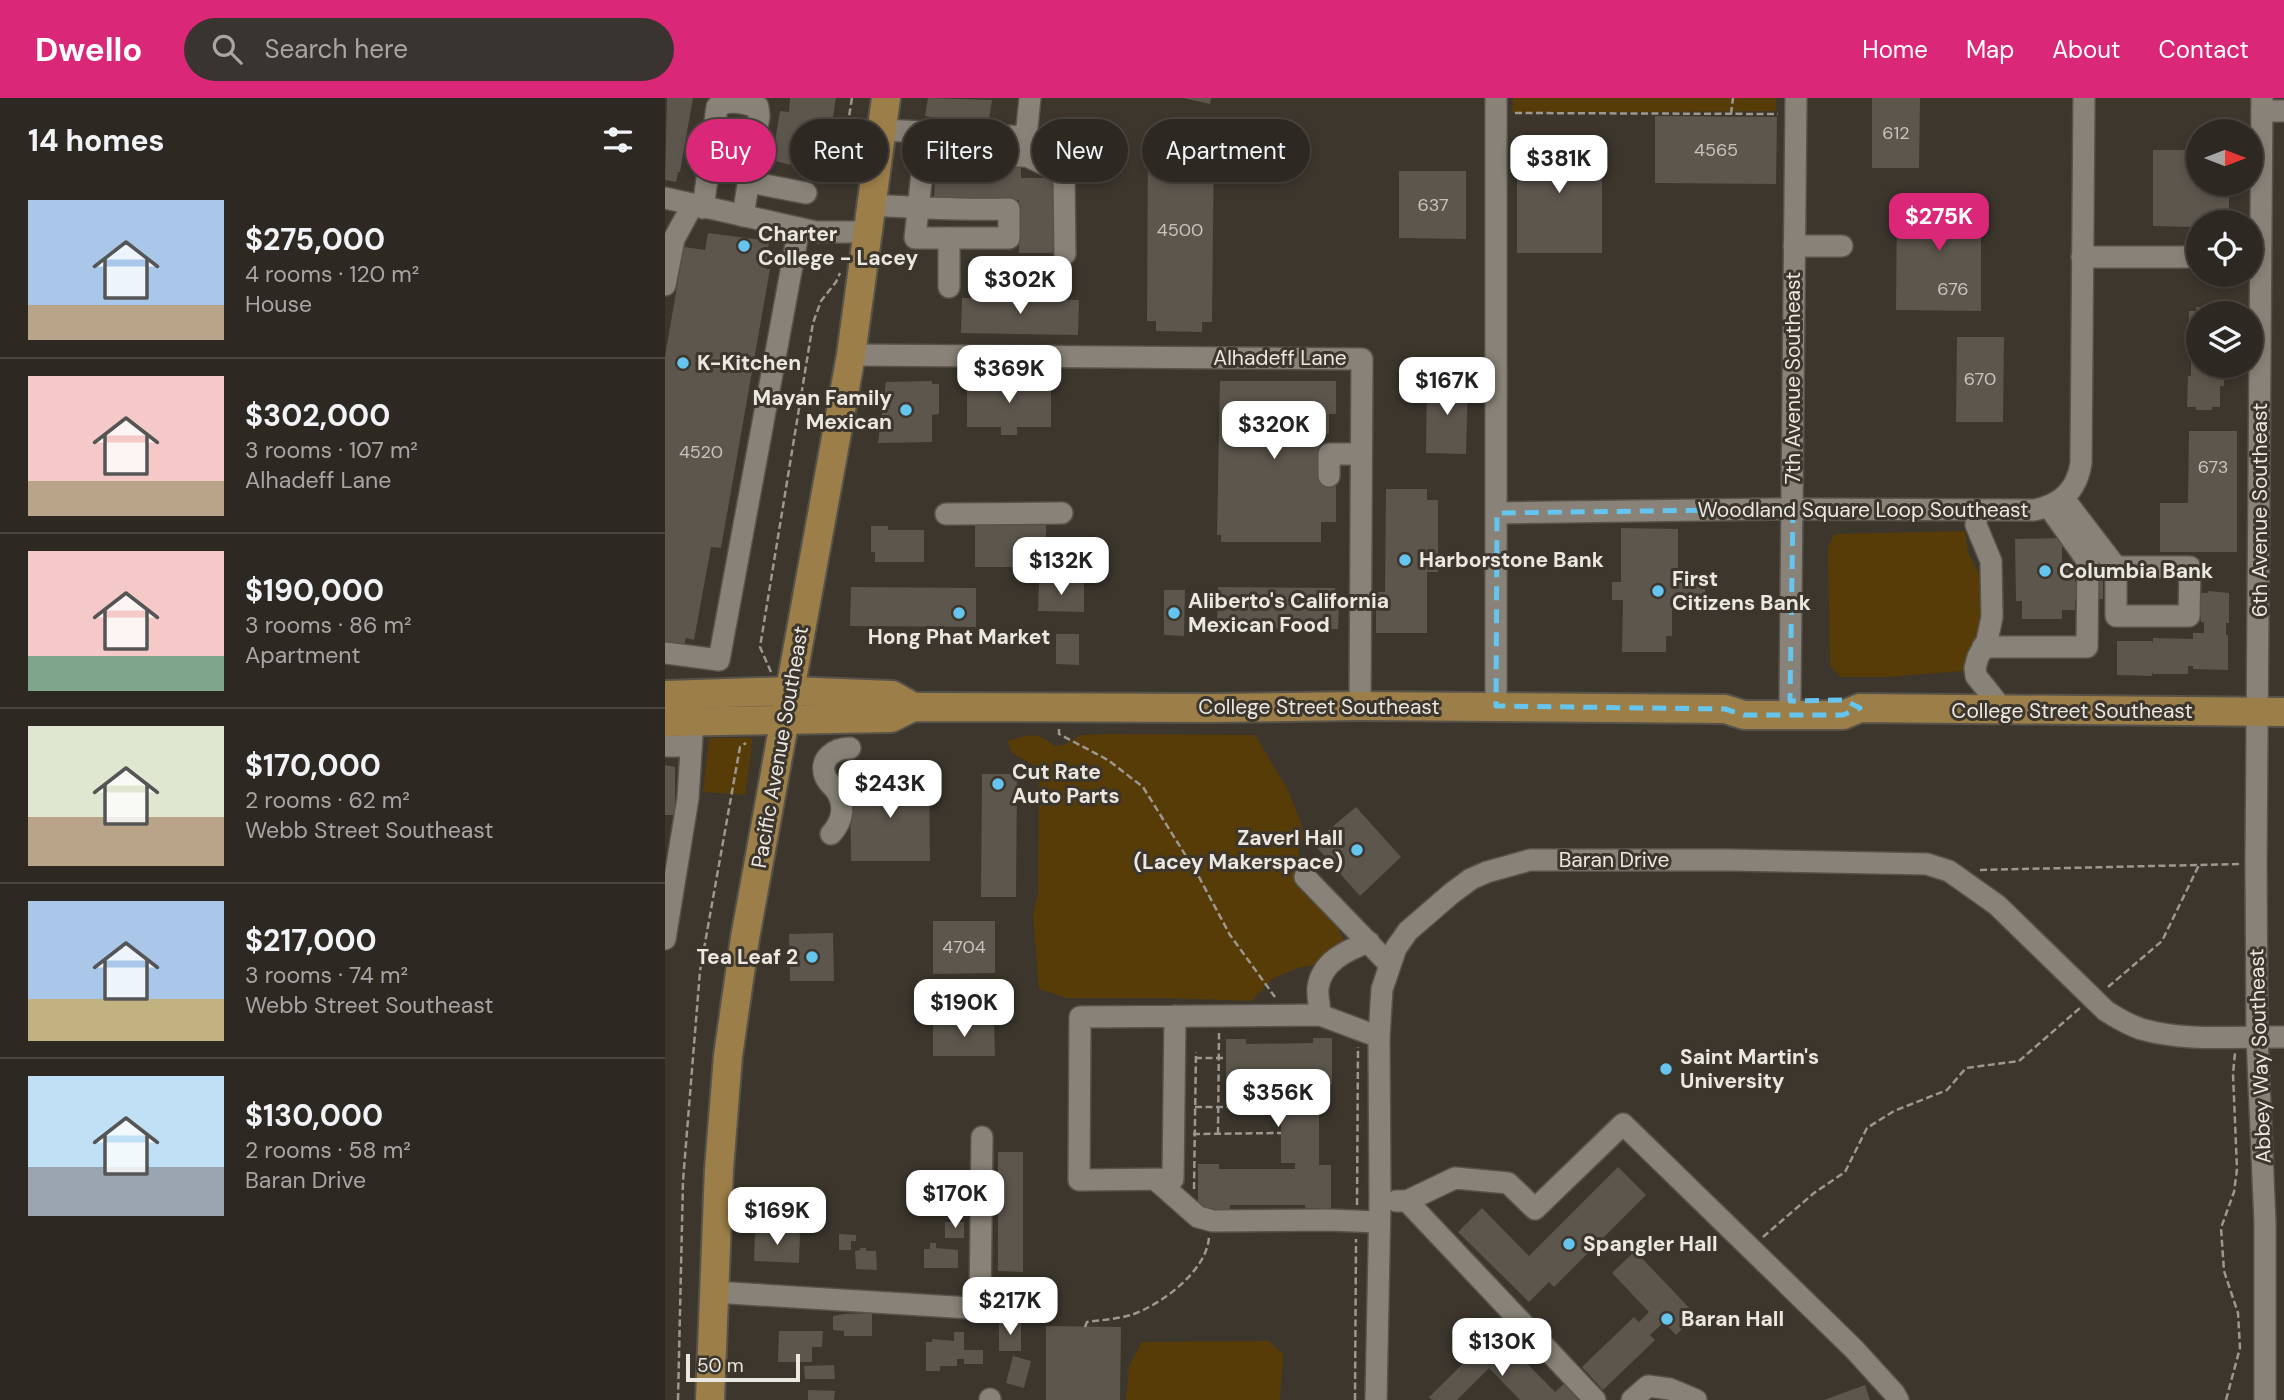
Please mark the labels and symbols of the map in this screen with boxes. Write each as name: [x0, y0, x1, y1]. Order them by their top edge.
north arrow: [2186, 119, 2263, 196]
house number: 612: [1882, 121, 1910, 145]
pin: $381K: [1510, 136, 1608, 195]
house number: 4565: [1694, 138, 1738, 162]
house number: 637: [1417, 193, 1449, 217]
pin: $275K: [1890, 194, 1988, 253]
house number: 4500: [1157, 218, 1203, 242]
place label: Charter College - Lacey: [758, 220, 918, 272]
marker: Charter College - Lacey: [736, 238, 752, 254]
pin: $302K: [971, 256, 1069, 316]
street label: 7th Avenue Southeast: [1779, 272, 1807, 484]
house number: 676: [1937, 277, 1969, 301]
street label: Alhadeff Lane: [1213, 344, 1347, 372]
pin: $369K: [960, 345, 1058, 405]
place label: K-Kitchen: [697, 349, 801, 377]
marker: K-Kitchen: [675, 355, 691, 371]
pin: $167K: [1398, 358, 1496, 417]
house number: 670: [1964, 367, 1996, 391]
place label: Mayan Family Mexican: [753, 384, 892, 436]
marker: Mayan Family Mexican: [898, 402, 914, 418]
pin: $320K: [1225, 402, 1323, 461]
street label: 6th Avenue Southeast: [2246, 403, 2274, 617]
house number: 4520: [679, 440, 723, 464]
house number: 673: [2198, 455, 2228, 479]
street label: Woodland Square Loop Southeast: [1698, 496, 2028, 524]
pin: $132K: [1012, 538, 1110, 597]
place label: Harborstone Bank: [1419, 546, 1604, 574]
marker: Harborstone Bank: [1397, 552, 1413, 568]
place label: Columbia Bank: [2059, 557, 2213, 585]
marker: Columbia Bank: [2037, 563, 2053, 579]
place label: First Citizens Bank: [1672, 565, 1811, 617]
marker: First Citizens Bank: [1650, 583, 1666, 599]
place label: Aliberto's California Mexican Food: [1188, 587, 1389, 639]
marker: Hong Phat Market: [951, 605, 967, 621]
marker: Aliberto's California Mexican Food: [1166, 605, 1182, 621]
place label: Hong Phat Market: [868, 623, 1050, 651]
street label: Pacific Avenue Southeast: [745, 624, 815, 870]
street label: College Street Southeast: [1198, 693, 1440, 721]
street label: College Street Southeast: [1951, 697, 2193, 725]
place label: Cut Rate Auto Parts: [1012, 758, 1120, 810]
pin: $243K: [841, 760, 939, 820]
marker: Cut Rate Auto Parts: [990, 776, 1006, 792]
place label: Zaverl Hall (Lacey Makerspace): [1133, 824, 1343, 876]
marker: Zaverl Hall (Lacey Makerspace): [1349, 842, 1365, 858]
street label: Baran Drive: [1559, 846, 1669, 874]
house number: 4704: [942, 935, 986, 959]
place label: Tea Leaf 2: [696, 943, 798, 971]
street label: Abbey Way Southeast: [2242, 948, 2278, 1164]
marker: Tea Leaf 2: [804, 949, 820, 965]
pin: $190K: [915, 979, 1013, 1039]
place label: Saint Martin's University: [1680, 1043, 1819, 1095]
marker: Saint Martin's University: [1658, 1061, 1674, 1077]
pin: $356K: [1229, 1070, 1327, 1129]
pin: $170K: [906, 1170, 1004, 1230]
pin: $169K: [728, 1188, 826, 1247]
place label: Spangler Hall: [1583, 1230, 1718, 1258]
marker: Spangler Hall: [1561, 1236, 1577, 1252]
pin: $217K: [961, 1278, 1059, 1337]
place label: Baran Hall: [1681, 1305, 1784, 1333]
marker: Baran Hall: [1659, 1311, 1675, 1327]
pin: $130K: [1453, 1318, 1551, 1378]
scale bar: [686, 1351, 800, 1383]

